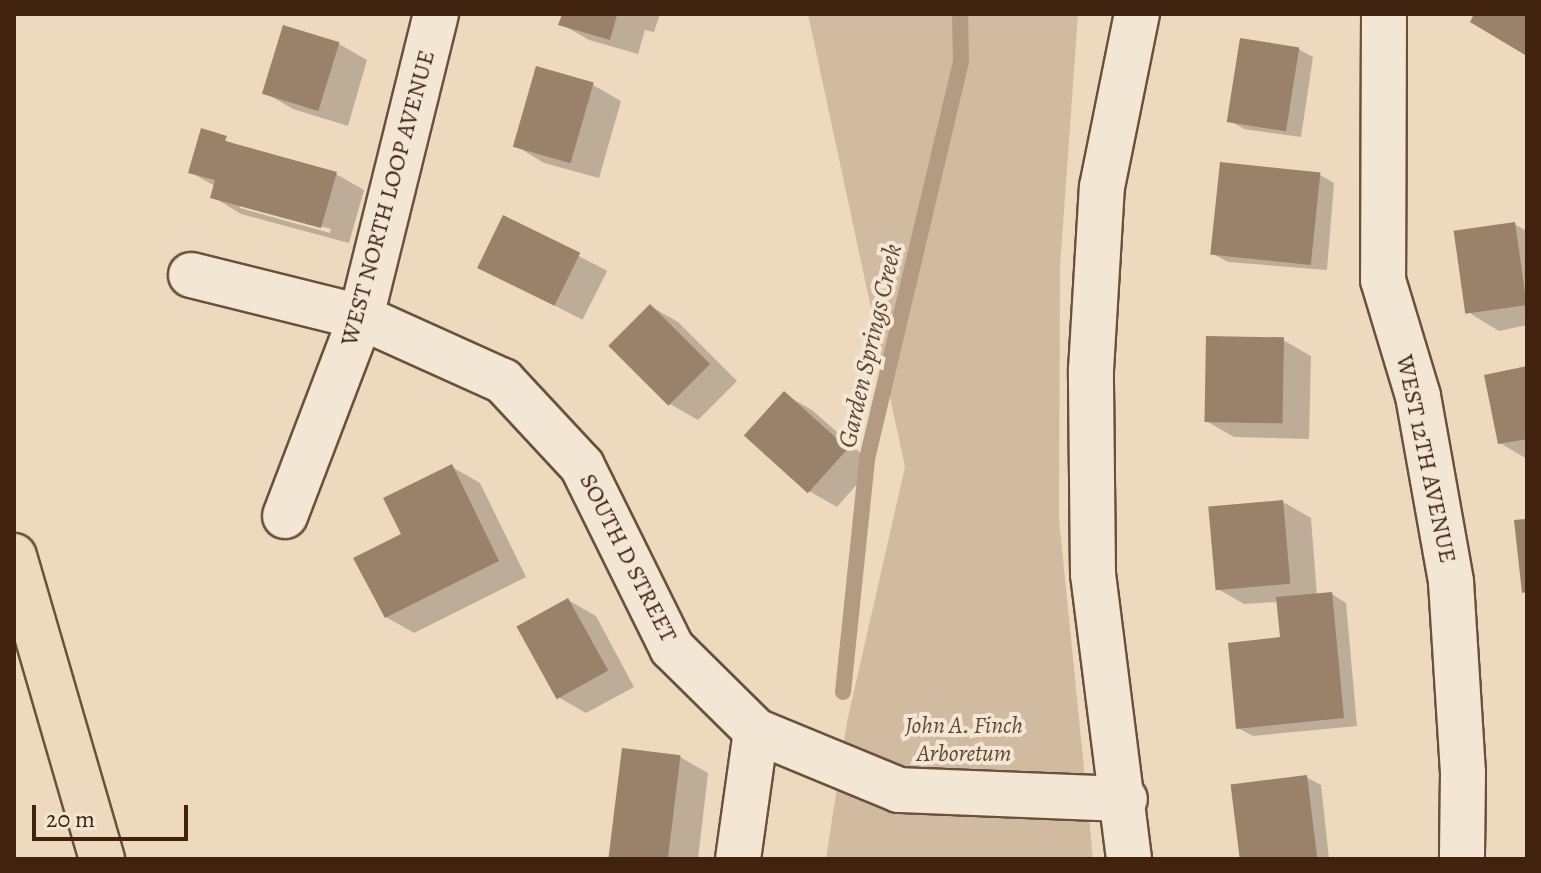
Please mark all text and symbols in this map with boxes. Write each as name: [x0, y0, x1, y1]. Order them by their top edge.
street label: WEST NORTH LOOP AVENUE: [335, 47, 441, 349]
water label: Garden Springs Creek: [831, 241, 909, 451]
street label: WEST 12TH AVENUE: [1390, 352, 1462, 566]
street label: SOUTH D STREET: [573, 469, 683, 647]
park label: John A. Finch Arboretum: [905, 712, 1023, 768]
scale bar: [36, 789, 192, 839]
text: 20 m: [46, 803, 95, 835]

